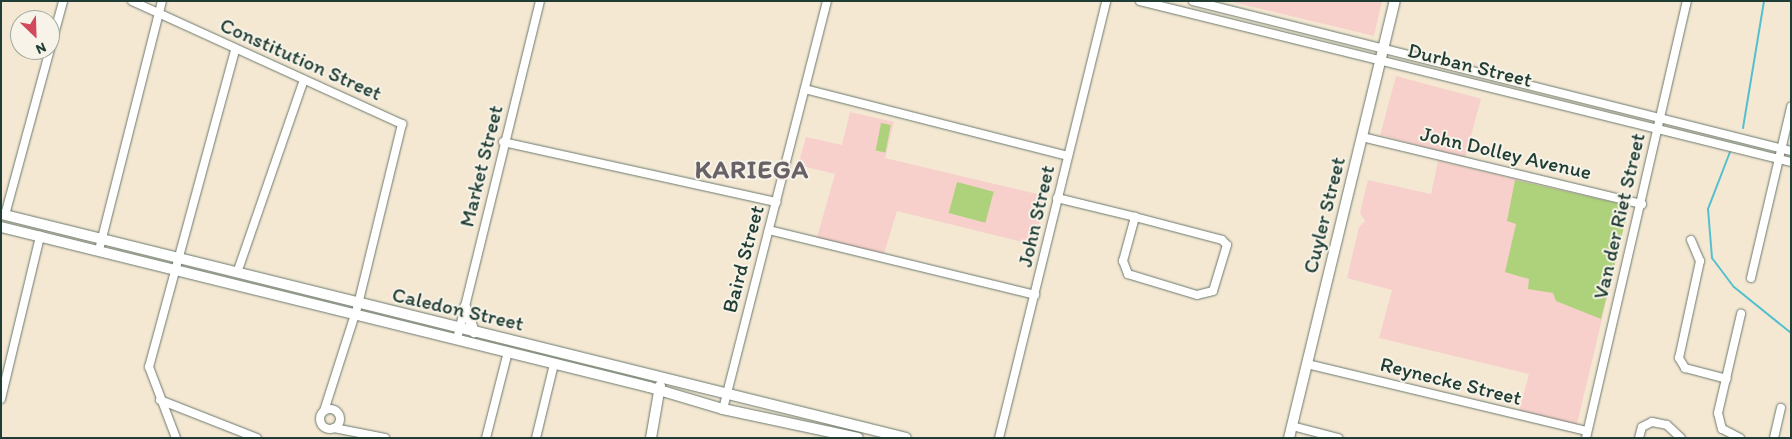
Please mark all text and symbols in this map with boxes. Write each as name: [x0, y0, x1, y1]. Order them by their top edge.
north arrow: [10, 10, 60, 60]
street label: Constitution Street: [216, 12, 386, 106]
street label: Durban Street: [1405, 37, 1535, 93]
text: N: [33, 39, 49, 58]
street label: Market Street: [454, 103, 508, 229]
street label: John Dolley Avenue: [1418, 121, 1594, 185]
street label: Van der Riet Street: [1588, 131, 1650, 301]
district label: KARIEGA: [695, 154, 809, 186]
street label: Cuyler Street: [1297, 154, 1351, 276]
street label: John Street: [1012, 163, 1060, 269]
street label: Baird Street: [717, 203, 769, 315]
street label: Caledon Street: [390, 282, 526, 336]
street label: Reynecke Street: [1378, 351, 1524, 411]

